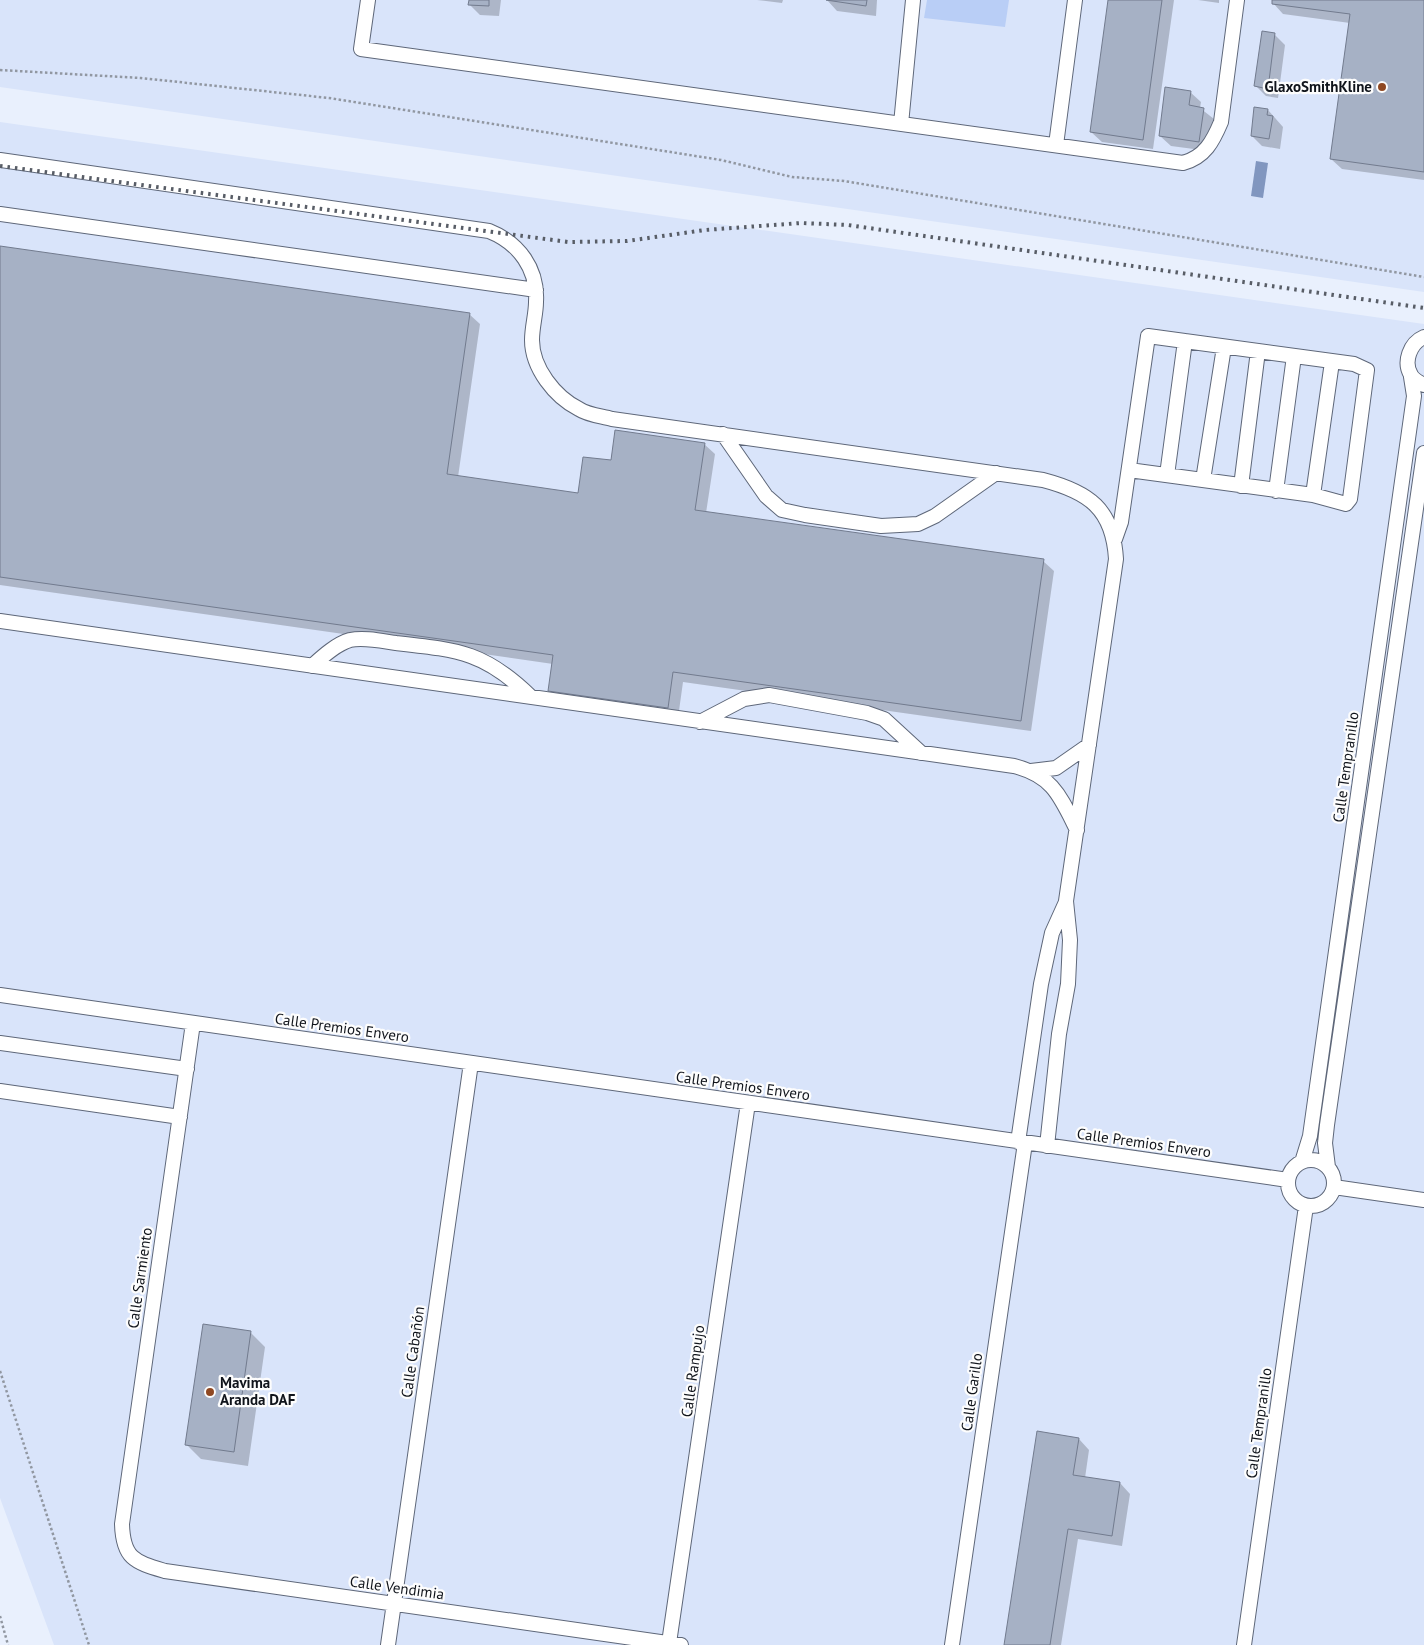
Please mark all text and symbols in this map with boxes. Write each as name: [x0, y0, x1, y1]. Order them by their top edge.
place label: GlaxoSmithKline: [1264, 77, 1372, 96]
marker: GlaxoSmithKline: [1376, 81, 1388, 93]
street label: Calle Tempranillo: [1328, 710, 1363, 823]
street label: Calle Premios Envero: [274, 1009, 410, 1046]
street label: Calle Premios Envero: [675, 1067, 811, 1104]
street label: Calle Premios Envero: [1076, 1124, 1212, 1161]
street label: Calle Sarmiento: [123, 1226, 156, 1330]
street label: Calle Cabañón: [397, 1305, 428, 1399]
street label: Calle Rampujo: [677, 1324, 708, 1418]
street label: Calle Garillo: [957, 1352, 986, 1432]
street label: Calle Tempranillo: [1241, 1366, 1276, 1479]
place label: Mavima Aranda DAF: [220, 1373, 296, 1409]
marker: Mavima Aranda DAF: [204, 1386, 216, 1398]
street label: Calle Vendimia: [349, 1571, 445, 1604]

